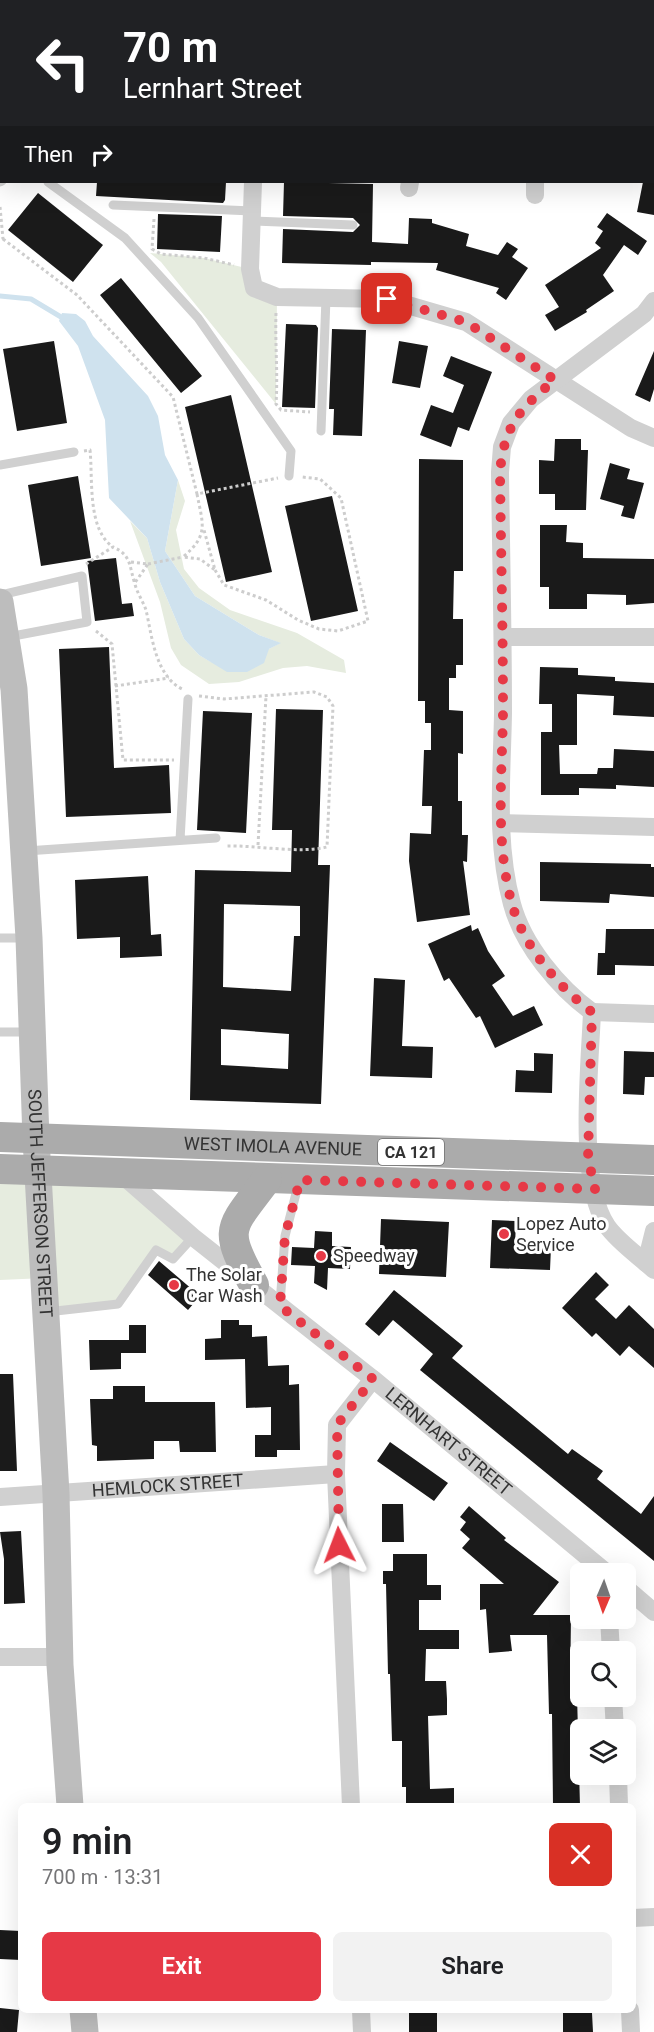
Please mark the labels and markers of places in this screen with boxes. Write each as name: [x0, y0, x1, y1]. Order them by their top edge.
pin: [361, 273, 412, 324]
place label: Lopez Auto Service: [516, 1213, 607, 1255]
marker: Lopez Auto Service: [497, 1227, 511, 1241]
place label: Speedway: [333, 1245, 415, 1266]
marker: Speedway: [314, 1249, 328, 1263]
place label: The Solar Car Wash: [186, 1264, 263, 1306]
marker: The Solar Car Wash: [167, 1278, 181, 1292]

